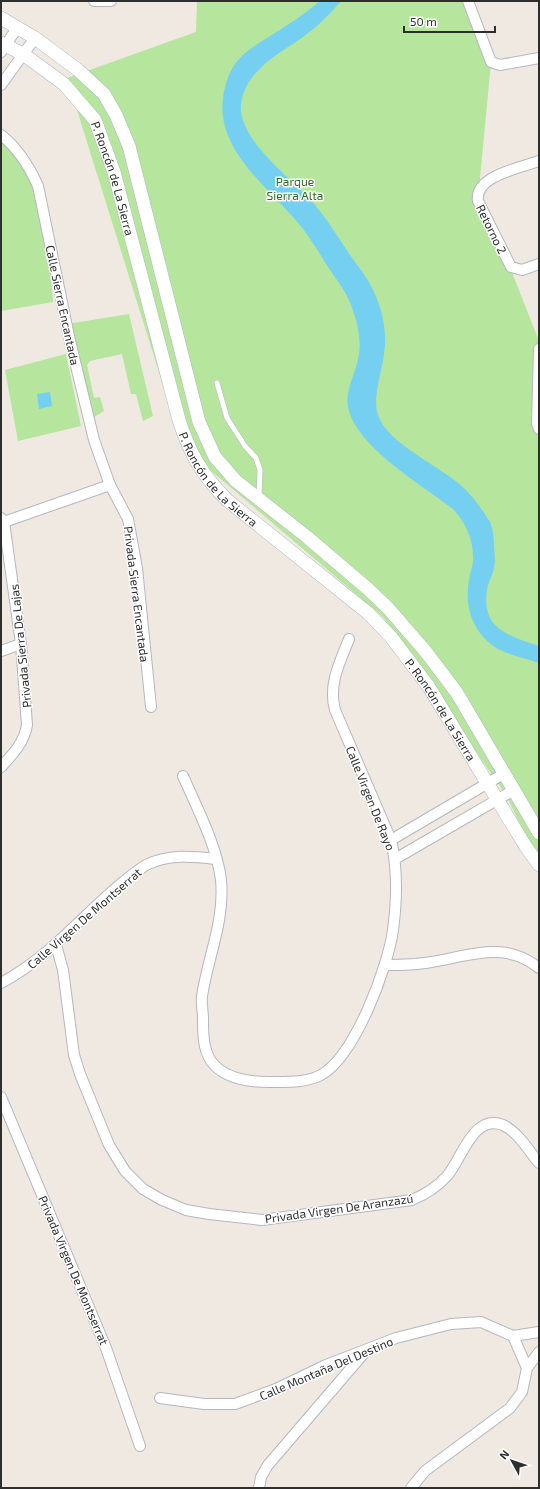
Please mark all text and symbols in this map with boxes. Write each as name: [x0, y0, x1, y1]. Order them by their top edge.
scale bar: [404, 8, 495, 34]
text: 50 m: [410, 14, 437, 28]
street label: P. Roncón de La Sierra: [89, 119, 137, 237]
park label: Parque Sierra Alta: [267, 174, 323, 202]
street label: Retorno 2: [474, 202, 510, 256]
street label: Calle Sierra Encantada: [43, 244, 83, 366]
street label: P. Roncón de La Sierra: [177, 430, 261, 529]
street label: Privada Sierra Encantada: [122, 525, 152, 663]
street label: Privada Sierra De Lajas: [7, 583, 34, 709]
street label: P. Roncón de La Sierra: [403, 656, 479, 763]
street label: Calle Virgen De Rayo: [344, 744, 398, 852]
street label: Calle Virgen De Montserrat: [24, 864, 144, 971]
street label: Privada Virgen De Aranzazú: [264, 1191, 414, 1225]
street label: Privada Virgen De Montserrat: [36, 1193, 112, 1347]
street label: Calle Montaña Del Destino: [257, 1333, 395, 1402]
north arrow: [492, 1441, 532, 1481]
text: N: [496, 1447, 512, 1461]

